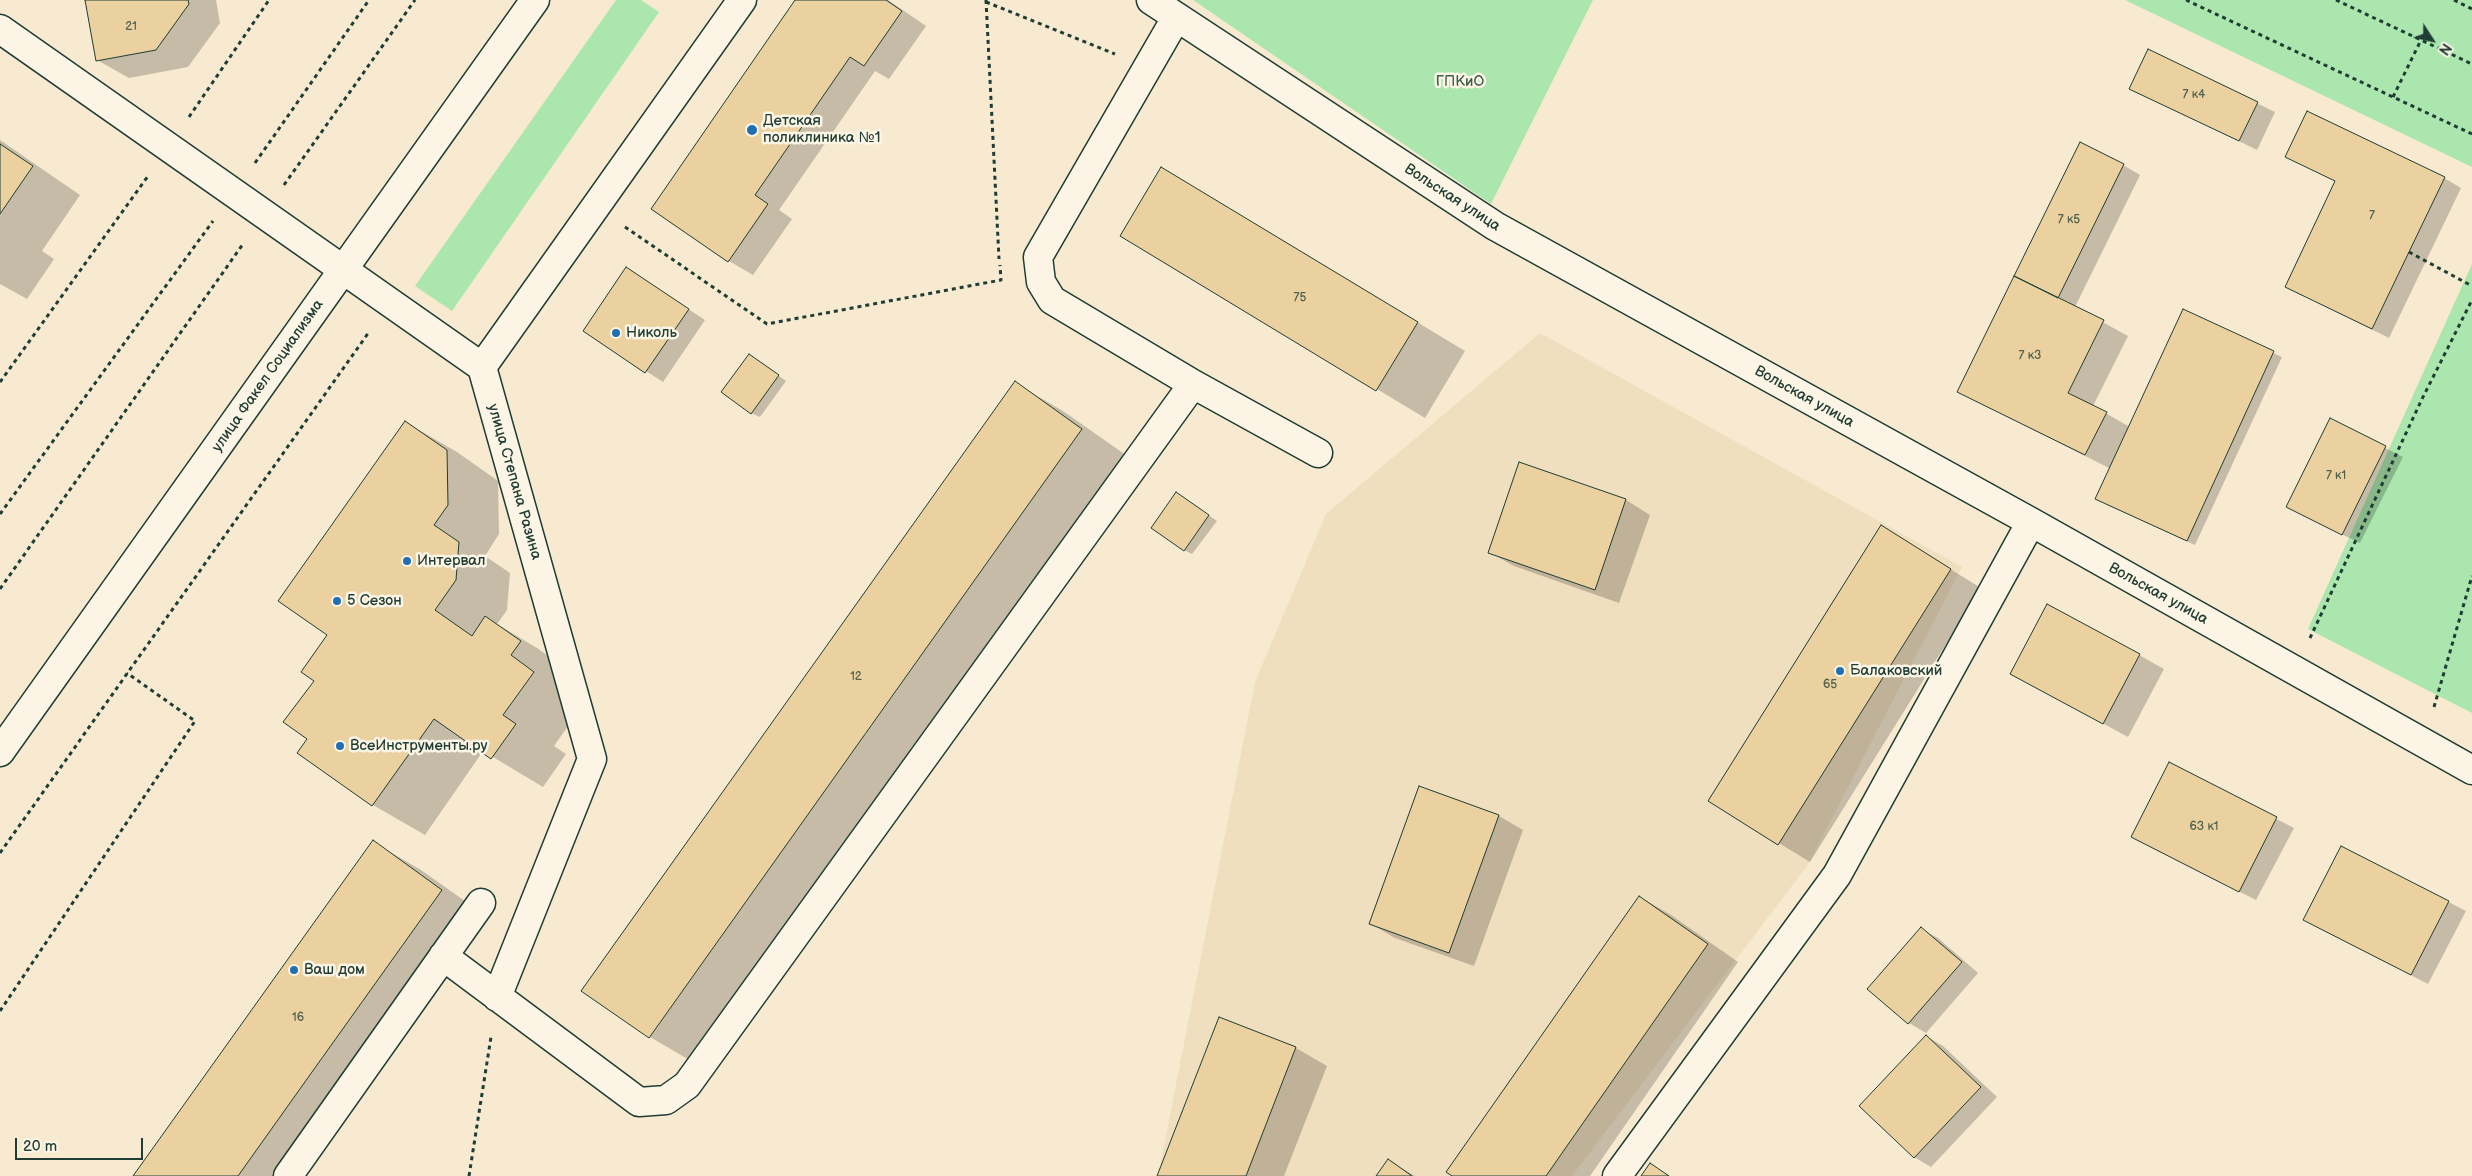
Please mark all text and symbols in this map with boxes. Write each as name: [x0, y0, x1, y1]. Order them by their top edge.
north arrow: [2407, 15, 2457, 65]
house number: 21: [125, 20, 137, 34]
text: N: [2435, 40, 2455, 58]
park label: ГПКиО: [1436, 73, 1484, 91]
house number: 7 к4: [2183, 88, 2205, 102]
place label: Детская поликлиника №1: [763, 112, 881, 147]
marker: Детская поликлиника №1: [745, 123, 759, 137]
street label: Вольская улица: [1401, 160, 1503, 236]
house number: 7: [2369, 209, 2375, 223]
house number: 7 к5: [2058, 213, 2080, 227]
house number: 75: [1294, 291, 1306, 305]
street label: улица Факел Социализма: [208, 296, 328, 456]
place label: Николь: [626, 324, 677, 342]
marker: Николь: [610, 327, 622, 339]
house number: 7 к3: [2019, 349, 2041, 363]
street label: Вольская улица: [1751, 362, 1857, 432]
street label: улица Степана Разина: [483, 402, 545, 562]
house number: 7 к1: [2326, 469, 2346, 483]
place label: Интервал: [417, 552, 486, 570]
marker: Интервал: [401, 555, 413, 567]
street label: Вольская улица: [2105, 559, 2211, 629]
place label: 5 Сезон: [347, 592, 402, 610]
marker: 5 Сезон: [331, 595, 343, 607]
place label: Балаковский: [1850, 662, 1942, 680]
marker: Балаковский: [1834, 665, 1846, 677]
house number: 12: [850, 670, 862, 684]
house number: 65: [1823, 678, 1837, 692]
place label: ВсеИнструменты.ру: [350, 737, 487, 755]
marker: ВсеИнструменты.ру: [334, 740, 346, 752]
house number: 63 к1: [2190, 820, 2218, 834]
place label: Ваш дом: [304, 961, 365, 979]
marker: Ваш дом: [288, 964, 300, 976]
house number: 16: [292, 1011, 304, 1025]
scale bar: [18, 1128, 145, 1160]
text: 20 m: [23, 1137, 57, 1156]

